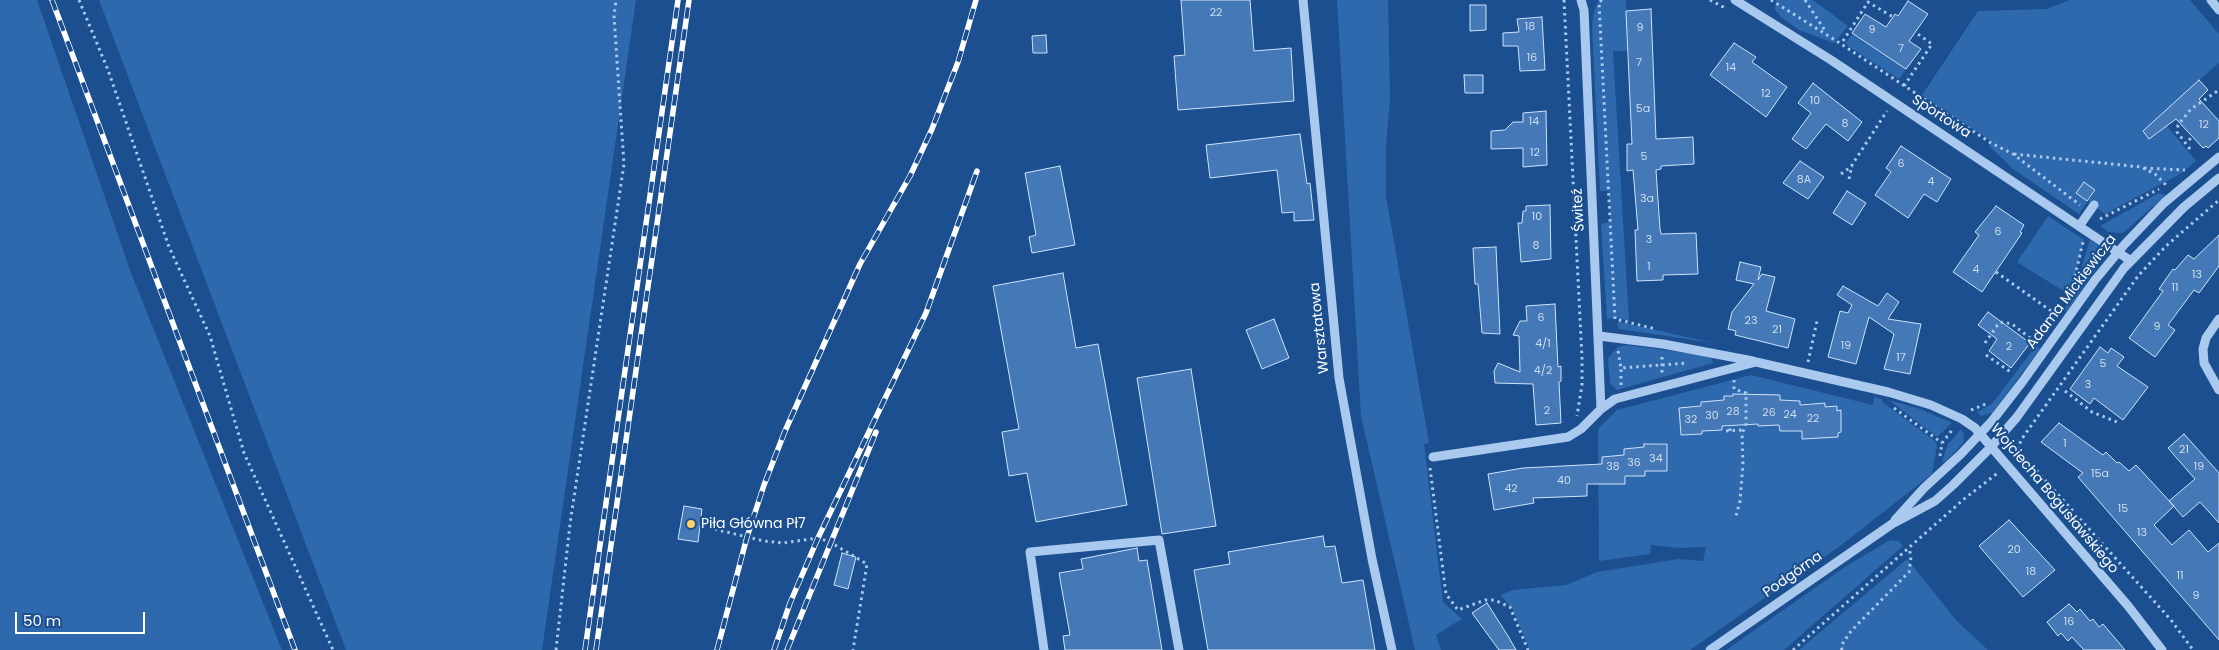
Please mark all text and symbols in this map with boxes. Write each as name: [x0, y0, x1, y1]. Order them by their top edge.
house number: 22: [1210, 6, 1222, 20]
house number: 18: [1525, 20, 1535, 34]
house number: 9: [1637, 21, 1643, 35]
house number: 9: [1869, 23, 1875, 37]
house number: 7: [1898, 42, 1904, 56]
house number: 16: [1527, 51, 1537, 65]
house number: 7: [1636, 56, 1642, 70]
house number: 14: [1726, 61, 1736, 75]
house number: 12: [1761, 87, 1771, 101]
street label: Sportowa: [1908, 92, 1974, 142]
house number: 10: [1810, 94, 1820, 108]
house number: 5a: [1636, 102, 1650, 116]
house number: 14: [1529, 115, 1539, 129]
house number: 8: [1842, 117, 1848, 131]
house number: 12: [2199, 118, 2209, 132]
house number: 12: [1530, 146, 1540, 160]
house number: 5: [1641, 150, 1647, 164]
house number: 6: [1898, 157, 1904, 171]
house number: 8A: [1797, 173, 1811, 187]
house number: 4: [1928, 175, 1934, 189]
street label: Świteź: [1569, 188, 1589, 232]
house number: 3a: [1640, 192, 1654, 206]
house number: 10: [1532, 210, 1542, 224]
house number: 6: [1995, 225, 2001, 239]
street label: Adama Mickiewicza: [2024, 232, 2120, 352]
house number: 3: [1646, 233, 1652, 247]
house number: 8: [1533, 239, 1539, 253]
house number: 1: [1647, 260, 1651, 274]
house number: 4: [1973, 263, 1979, 277]
house number: 13: [2192, 268, 2202, 282]
house number: 11: [2171, 281, 2179, 295]
street label: Warsztatowa: [1307, 282, 1333, 374]
house number: 6: [1538, 311, 1544, 325]
house number: 23: [1745, 314, 1757, 328]
house number: 9: [2154, 320, 2160, 334]
house number: 21: [1772, 323, 1782, 337]
house number: 4/1: [1535, 337, 1551, 351]
house number: 19: [1841, 339, 1851, 353]
house number: 2: [2006, 340, 2012, 354]
house number: 17: [1896, 351, 1906, 365]
house number: 5: [2100, 357, 2106, 371]
house number: 4/2: [1534, 364, 1552, 378]
house number: 3: [2085, 378, 2091, 392]
house number: 2: [1544, 404, 1550, 418]
house number: 28: [1726, 405, 1740, 419]
house number: 26: [1762, 406, 1776, 420]
house number: 24: [1783, 408, 1797, 422]
house number: 30: [1705, 409, 1719, 423]
house number: 22: [1807, 412, 1819, 426]
house number: 32: [1685, 413, 1697, 427]
street label: Wojciecha Bogusławskiego: [1986, 421, 2122, 577]
house number: 1: [2063, 437, 2067, 451]
house number: 21: [2179, 443, 2189, 457]
house number: 34: [1649, 452, 1663, 466]
house number: 36: [1627, 456, 1641, 470]
house number: 38: [1606, 460, 1620, 474]
house number: 19: [2194, 460, 2204, 474]
house number: 15a: [2091, 467, 2109, 481]
house number: 40: [1557, 474, 1571, 488]
house number: 42: [1504, 482, 1518, 496]
house number: 15: [2118, 502, 2128, 516]
place label: Piła Główna Pł7: [701, 516, 806, 532]
marker: Piła Główna Pł7: [685, 518, 697, 530]
house number: 13: [2137, 526, 2147, 540]
house number: 20: [2007, 543, 2021, 557]
street label: Podgórna: [1760, 548, 1826, 602]
house number: 18: [2026, 565, 2036, 579]
house number: 11: [2176, 569, 2184, 583]
house number: 9: [2193, 589, 2199, 603]
scale bar: [18, 602, 148, 634]
text: 50 m: [23, 610, 61, 631]
house number: 16: [2064, 615, 2074, 629]

